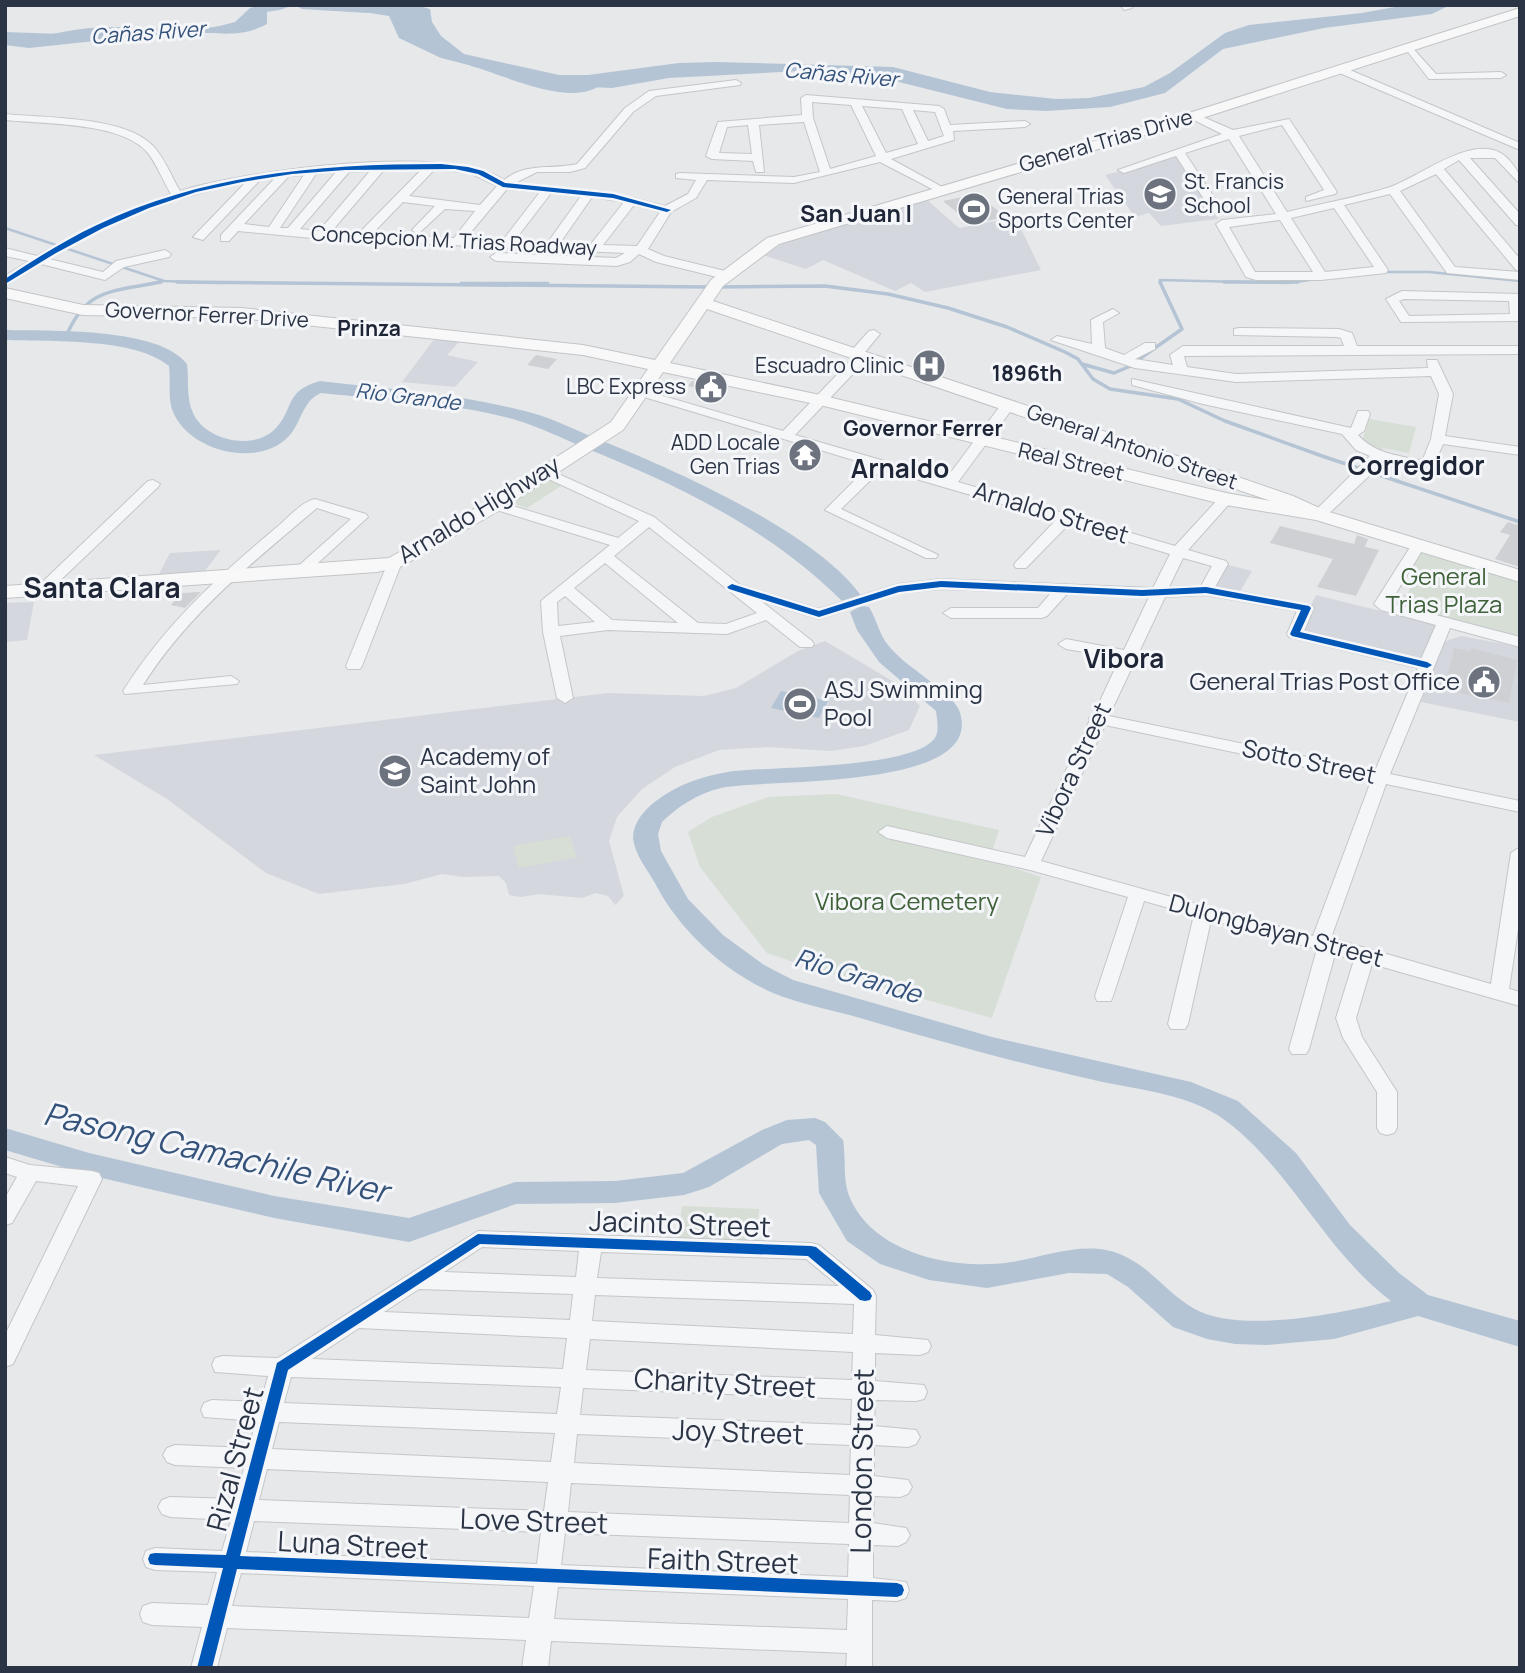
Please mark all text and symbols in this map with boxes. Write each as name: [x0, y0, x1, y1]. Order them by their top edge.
water label: Cañas River: [90, 14, 208, 50]
water label: Cañas River: [783, 55, 902, 93]
street label: General Trias Drive: [1016, 102, 1196, 178]
place label: St. Francis School: [1184, 167, 1284, 219]
school or university icon: St. Francis School: [1141, 175, 1179, 213]
place label: General Trias Sports Center: [998, 182, 1135, 234]
sports icon: General Trias Sports Center: [955, 190, 993, 228]
district label: San Juan I: [800, 197, 912, 229]
street label: Concepcion M. Trias Roadway: [310, 219, 598, 261]
street label: Governor Ferrer Drive: [104, 295, 310, 333]
district label: Prinza: [337, 314, 401, 342]
hospital icon: Escuadro Clinic: [910, 347, 948, 385]
place label: Escuadro Clinic: [755, 351, 904, 379]
district label: 1896th: [992, 359, 1062, 387]
public building icon: LBC Express: [692, 368, 730, 406]
place label: LBC Express: [566, 372, 686, 400]
water label: Rio Grande: [354, 376, 464, 417]
street label: General Antonio Street: [1023, 397, 1241, 495]
district label: Governor Ferrer: [843, 414, 1003, 442]
place label: ADD Locale Gen Trias: [671, 428, 780, 480]
street label: Real Street: [1016, 435, 1127, 487]
temple icon: ADD Locale Gen Trias: [786, 436, 824, 474]
street label: Arnaldo Highway: [391, 447, 566, 570]
district label: Corregidor: [1347, 447, 1485, 483]
district label: Arnaldo: [851, 450, 949, 486]
street label: Arnaldo Street: [970, 472, 1133, 551]
park label: General Trias Plaza: [1386, 559, 1502, 620]
district label: Santa Clara: [23, 568, 181, 606]
district label: Vibora: [1084, 640, 1164, 676]
public building icon: General Trias Post Office: [1465, 663, 1503, 701]
place label: General Trias Post Office: [1190, 664, 1460, 697]
place label: ASJ Swimming Pool: [824, 672, 983, 733]
sports icon: ASJ Swimming Pool: [781, 685, 819, 723]
street label: Vibora Street: [1027, 697, 1118, 842]
street label: Sotto Street: [1239, 730, 1379, 791]
place label: Academy of Saint John: [420, 739, 550, 800]
school or university icon: Academy of Saint John: [376, 752, 414, 790]
park label: Vibora Cemetery: [815, 884, 999, 917]
street label: Dulongbayan Street: [1166, 885, 1387, 974]
water label: Rio Grande: [791, 939, 928, 1012]
water label: Pasong Camachile River: [40, 1091, 397, 1214]
street label: Jacinto Street: [589, 1201, 772, 1245]
street label: Charity Street: [633, 1358, 817, 1406]
street label: London Street: [840, 1368, 882, 1554]
street label: Rizal Street: [197, 1382, 272, 1535]
street label: Joy Street: [672, 1410, 804, 1452]
street label: Love Street: [459, 1498, 609, 1542]
street label: Luna Street: [277, 1521, 429, 1567]
street label: Faith Street: [647, 1538, 799, 1582]

